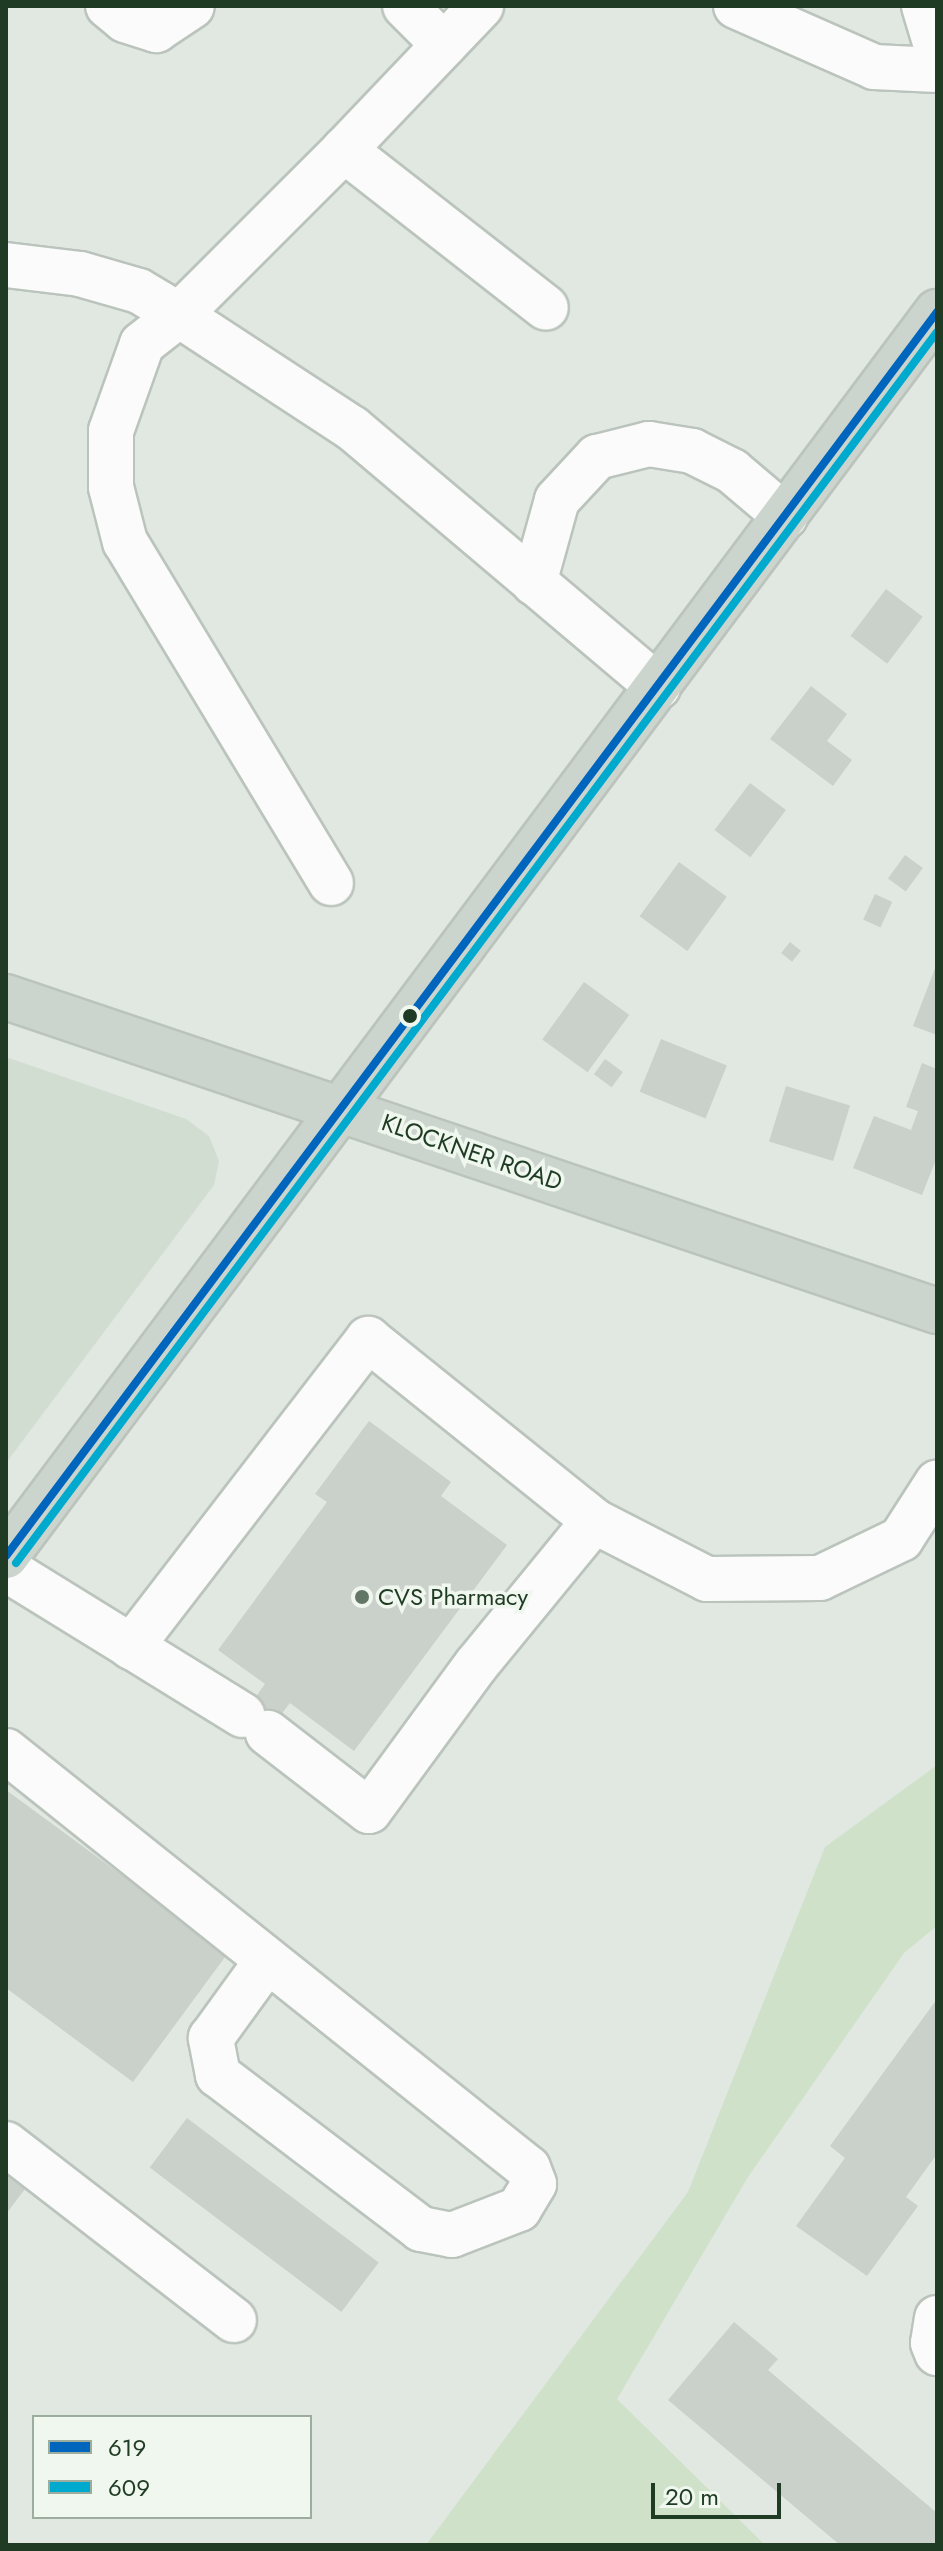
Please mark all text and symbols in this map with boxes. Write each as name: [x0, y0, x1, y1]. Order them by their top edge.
unlabelled marker: [402, 1008, 418, 1024]
street label: KLOCKNER ROAD: [378, 1108, 566, 1196]
place label: CVS Pharmacy: [378, 1583, 528, 1611]
marker: CVS Pharmacy: [353, 1588, 371, 1606]
legend: [32, 2415, 312, 2519]
text: 619: [108, 2430, 146, 2465]
scale bar: [655, 2467, 785, 2517]
text: 609: [108, 2470, 150, 2505]
text: 20 m: [665, 2479, 719, 2514]

